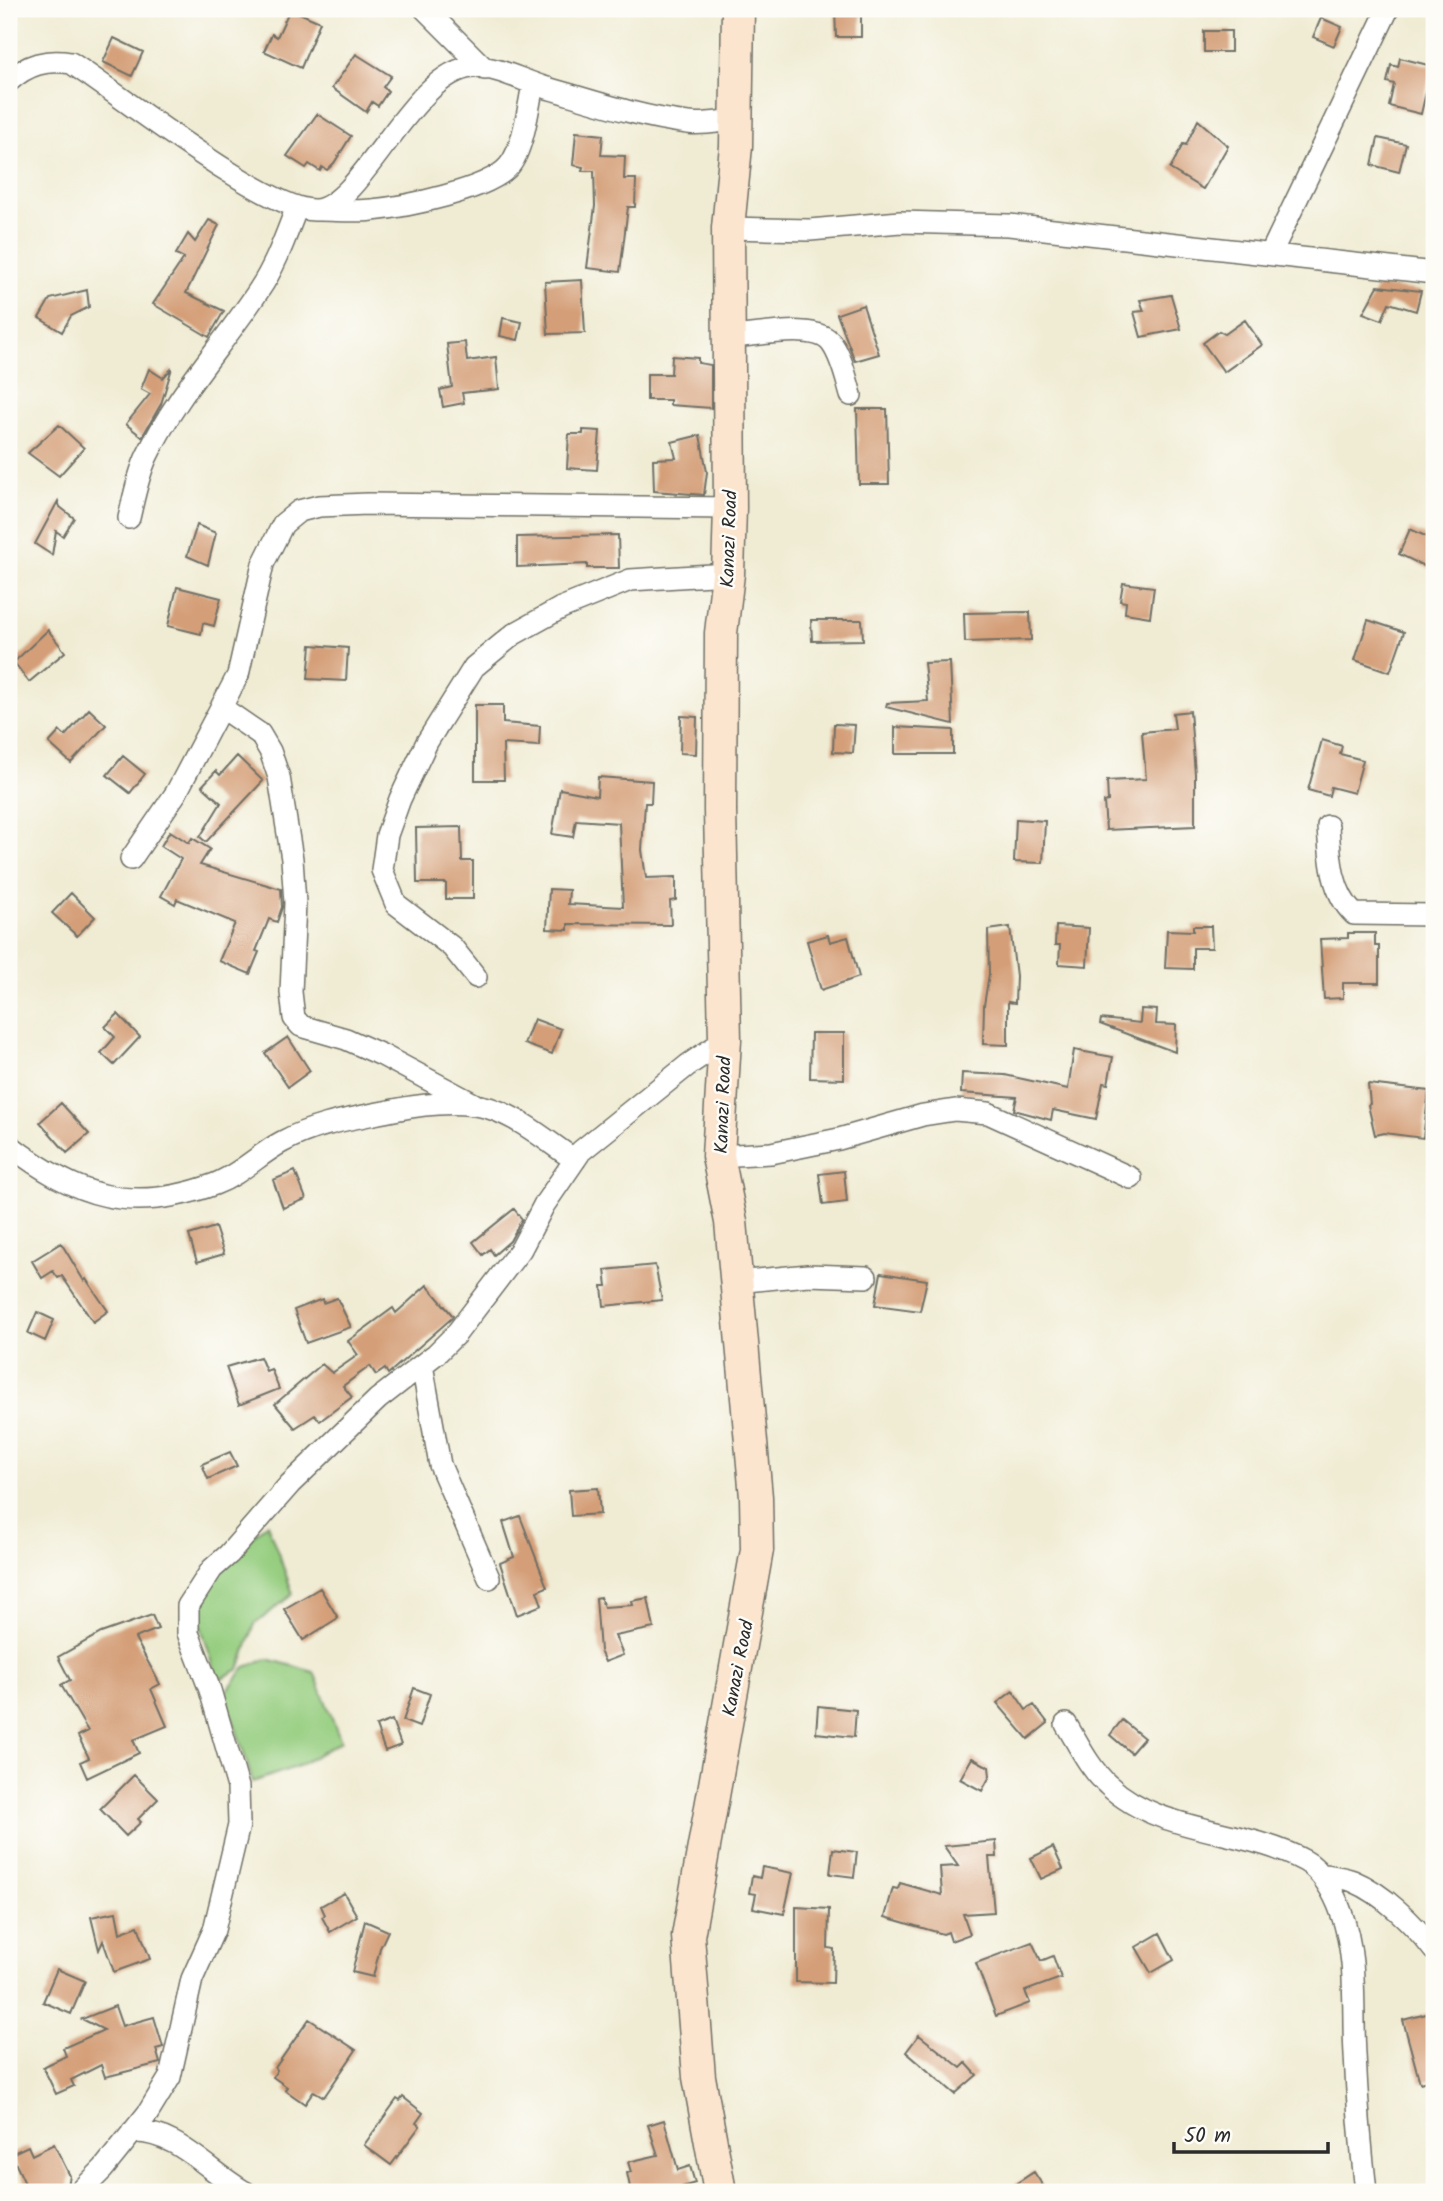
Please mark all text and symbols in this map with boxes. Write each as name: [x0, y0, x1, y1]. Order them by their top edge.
street label: Kanazi Road: [713, 489, 747, 588]
street label: Kanazi Road: [707, 1055, 741, 1154]
street label: Kanazi Road: [715, 1617, 763, 1719]
scale bar: [1174, 2110, 1328, 2154]
text: 50 m: [1184, 2120, 1231, 2153]

